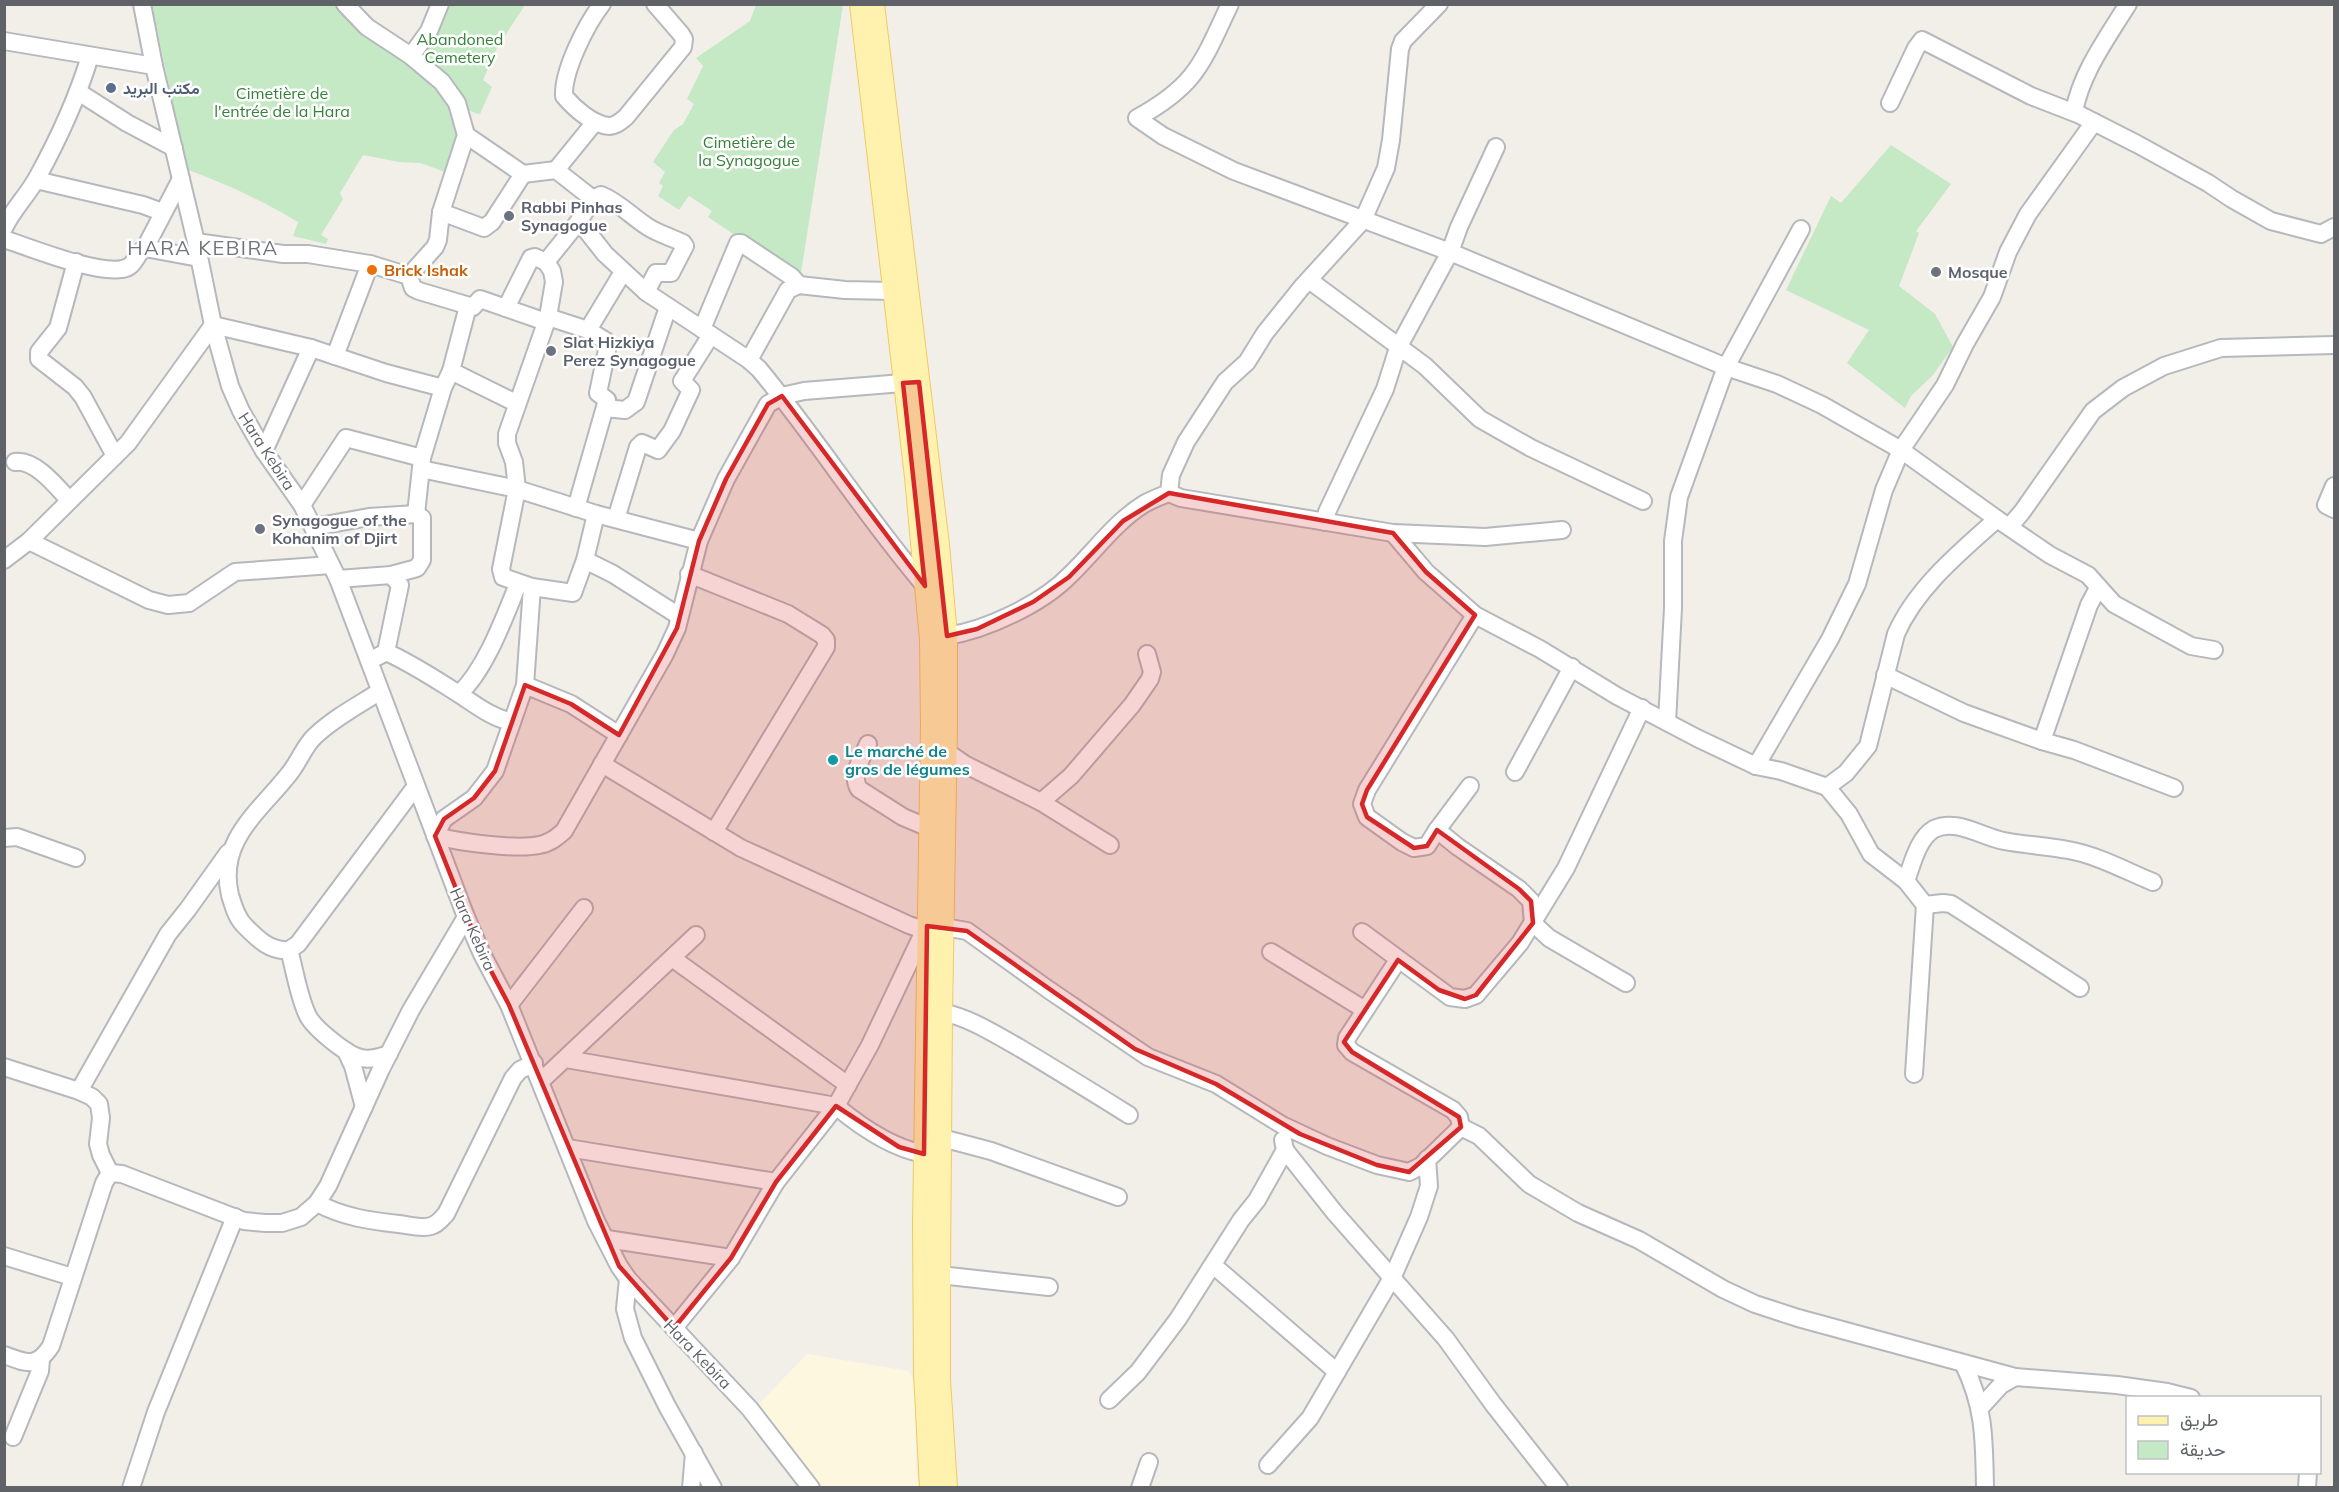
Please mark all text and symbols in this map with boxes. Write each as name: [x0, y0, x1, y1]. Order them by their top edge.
park label: Abandoned Cemetery: [417, 29, 503, 67]
place label: مكتب البريد: [123, 78, 200, 99]
marker: مكتب البريد: [104, 81, 118, 95]
park label: Cimetière de l'entrée de la Hara: [214, 83, 350, 121]
park label: Cimetière de la Synagogue: [698, 132, 800, 170]
place label: Rabbi Pinhas Synagogue: [521, 197, 623, 235]
marker: Rabbi Pinhas Synagogue: [502, 209, 516, 223]
district label: HARA KEBIRA: [127, 235, 279, 260]
place label: Brick Ishak: [384, 260, 469, 280]
place label: Mosque: [1948, 262, 2008, 282]
marker: Brick Ishak: [365, 263, 379, 277]
marker: Mosque: [1929, 265, 1943, 279]
place label: Slat Hizkiya Perez Synagogue: [563, 332, 696, 370]
marker: Slat Hizkiya Perez Synagogue: [544, 344, 558, 358]
street label: Hara Kebira: [234, 408, 300, 494]
place label: Synagogue of the Kohanim of Djirt: [272, 510, 407, 548]
marker: Synagogue of the Kohanim of Djirt: [253, 522, 267, 536]
place label: Le marché de gros de légumes: [845, 741, 970, 779]
marker: Le marché de gros de légumes: [826, 753, 840, 767]
street label: Hara Kebira: [446, 884, 500, 974]
street label: Hara Kebira: [660, 1315, 736, 1393]
legend: [2126, 1396, 2321, 1474]
text: طريق: [2180, 1408, 2218, 1431]
text: حديقة: [2180, 1438, 2226, 1461]

